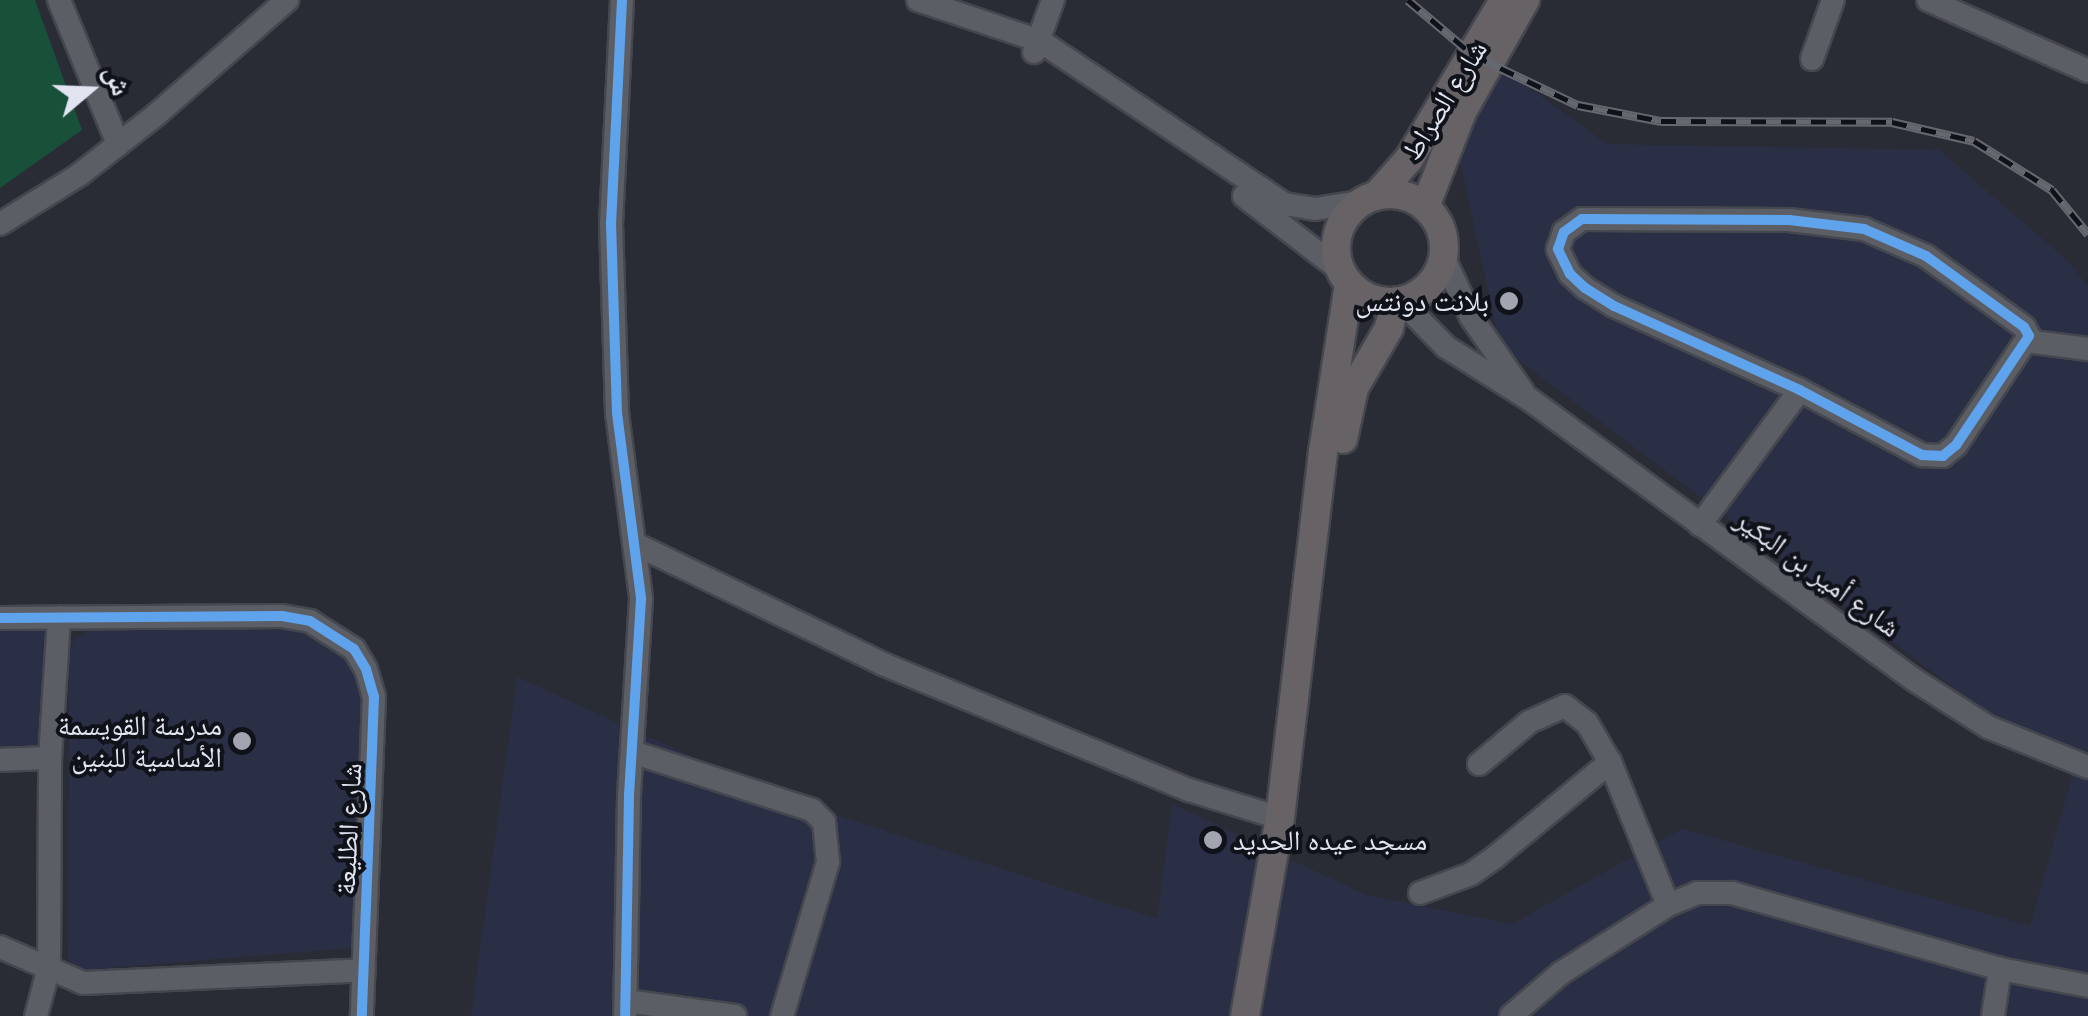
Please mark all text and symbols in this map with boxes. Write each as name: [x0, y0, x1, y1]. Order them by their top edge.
street label: شارع الصراط: [1394, 34, 1494, 166]
north arrow: [40, 40, 140, 140]
text: ش: [97, 60, 140, 100]
place label: بلانت دونتس: [1355, 284, 1489, 318]
marker: بلانت دونتس: [1498, 290, 1520, 312]
street label: شارع أمير بن البكير: [1729, 502, 1907, 644]
place label: مدرسة القويسمة الأساسية للبنين: [58, 708, 222, 774]
marker: مدرسة القويسمة الأساسية للبنين: [231, 730, 253, 752]
street label: شارع الطليعة: [328, 762, 368, 896]
place label: مسجد عيده الحديد: [1233, 823, 1427, 857]
marker: مسجد عيده الحديد: [1202, 829, 1224, 851]

